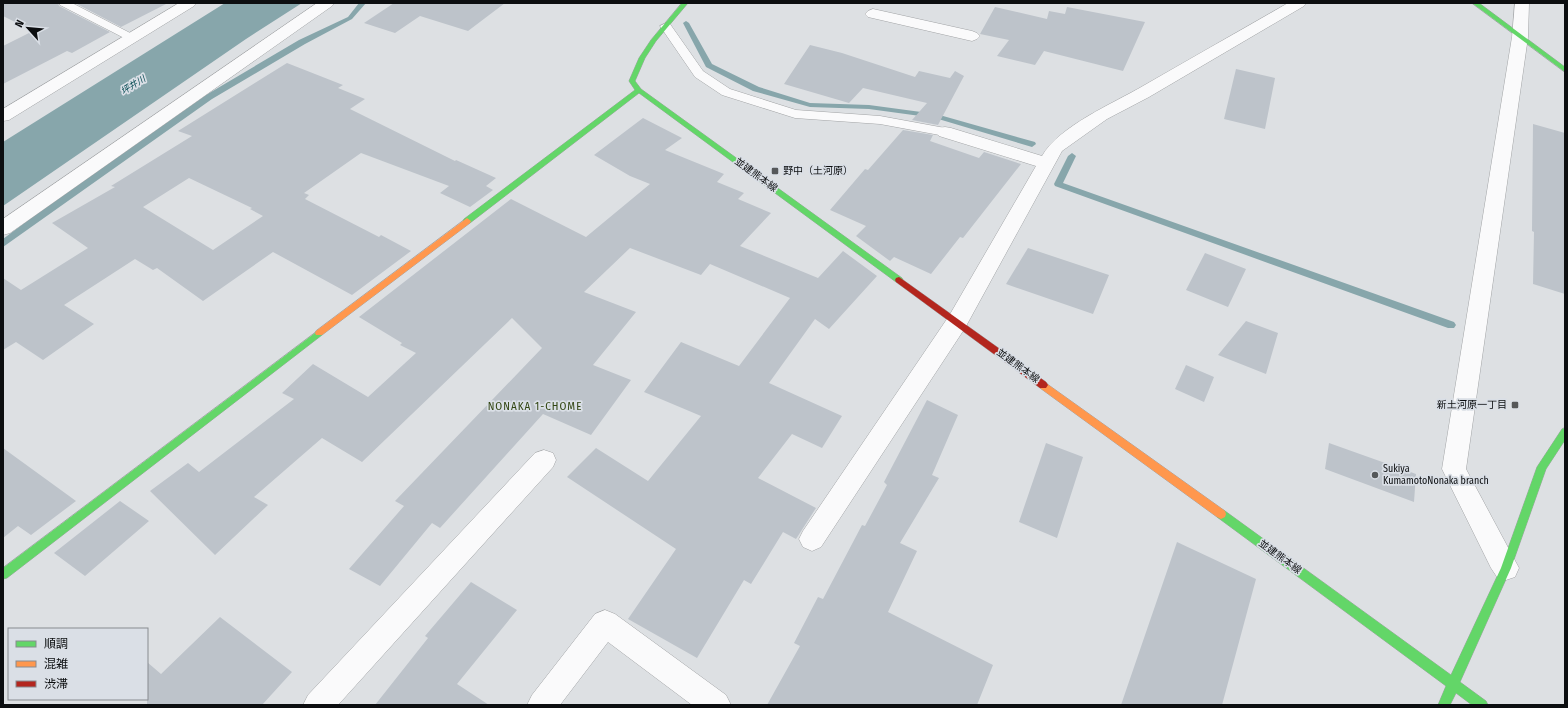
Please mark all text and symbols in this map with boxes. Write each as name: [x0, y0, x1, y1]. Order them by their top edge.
north arrow: [8, 8, 48, 48]
text: N: [12, 18, 27, 30]
water label: 坪井川: [119, 73, 148, 96]
street label: 並建熊本線: [732, 155, 780, 195]
place label: 野中（土河原）: [783, 165, 853, 177]
marker: 野中（土河原）: [770, 166, 780, 176]
street label: 並建熊本線: [994, 346, 1042, 386]
place label: 新土河原一丁目: [1437, 399, 1507, 411]
district label: NONAKA 1-CHOME: [488, 400, 582, 413]
marker: 新土河原一丁目: [1510, 400, 1520, 410]
place label: Sukiya KumamotoNonaka branch: [1383, 463, 1489, 487]
marker: Sukiya KumamotoNonaka branch: [1370, 470, 1380, 480]
street label: 並建熊本線: [1256, 537, 1304, 577]
legend: [8, 628, 148, 700]
text: 順調: [44, 637, 68, 651]
text: 混雑: [44, 657, 68, 671]
text: 渋滞: [44, 677, 68, 691]

